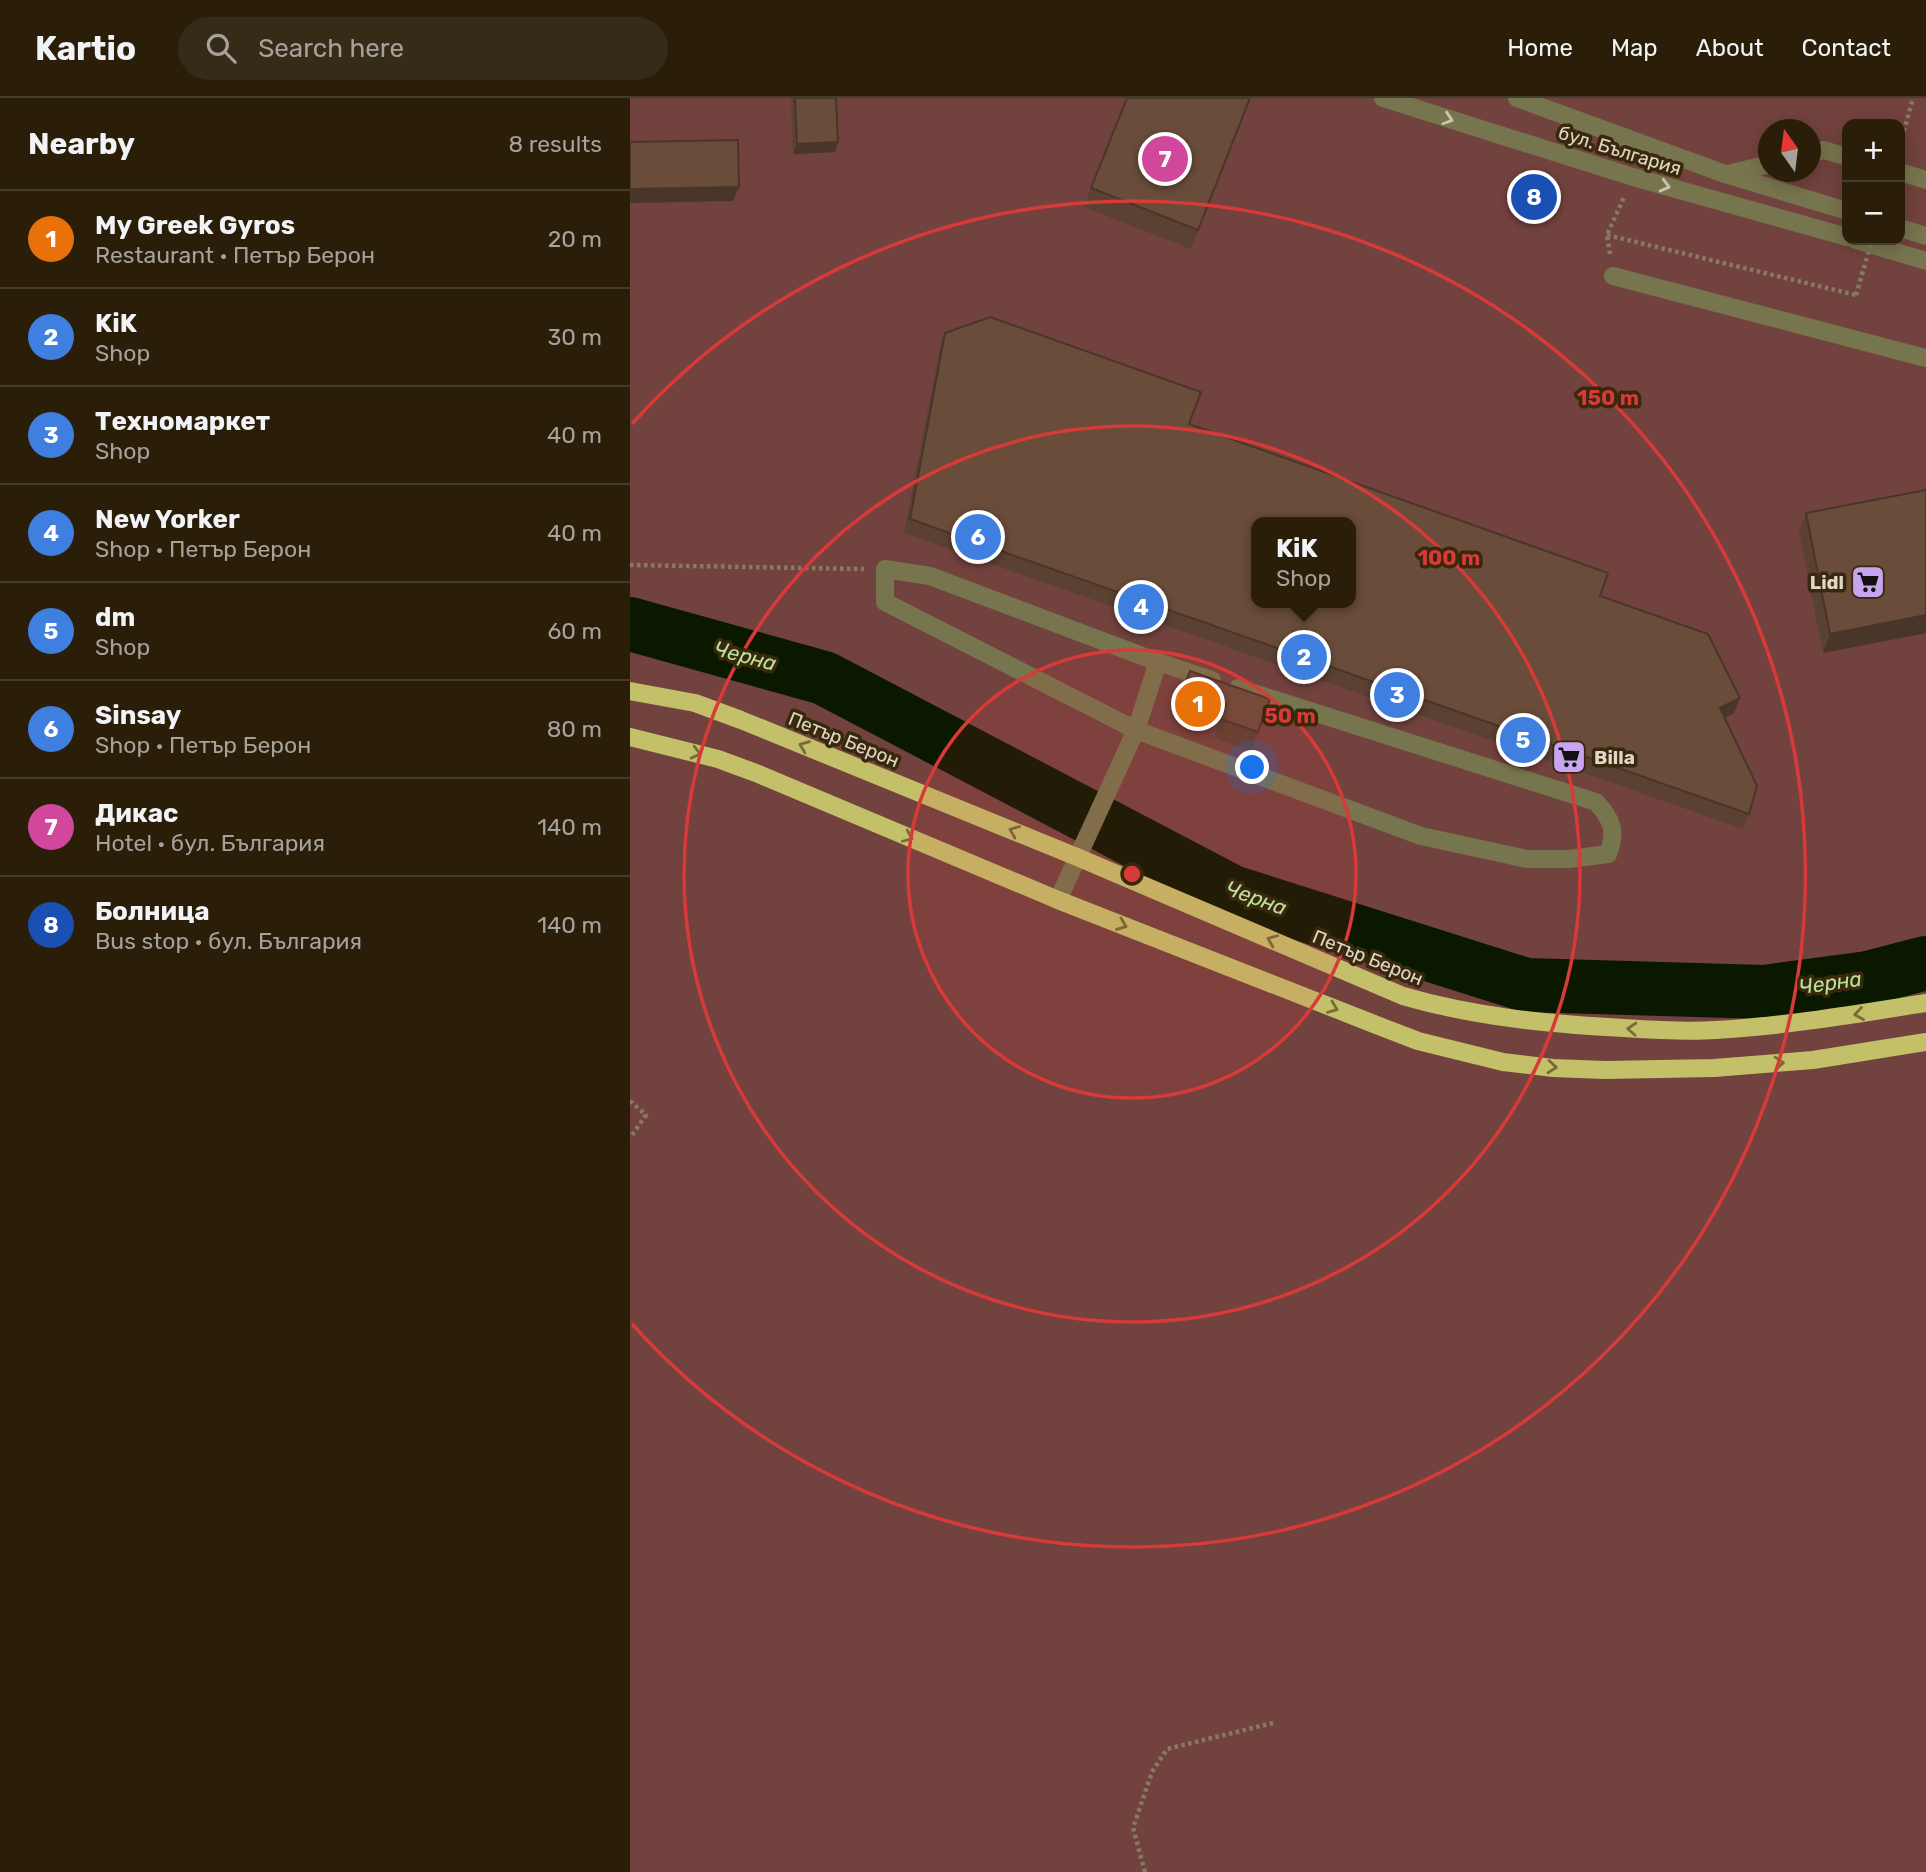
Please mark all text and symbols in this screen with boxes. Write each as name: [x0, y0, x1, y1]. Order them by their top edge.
search box: [178, 17, 668, 80]
text: Kartio: [35, 29, 136, 68]
icon: search: [202, 29, 240, 67]
text: Search here: [258, 33, 404, 64]
text: Home: [1507, 34, 1573, 62]
text: Map: [1611, 34, 1658, 62]
text: About: [1696, 34, 1764, 62]
text: Contact: [1802, 34, 1891, 62]
one-way arrow: [1442, 110, 1454, 125]
north arrow: [1758, 119, 1821, 182]
map controls: [1842, 119, 1905, 245]
button: +: [1842, 119, 1905, 182]
street label: бул. България: [1556, 121, 1684, 180]
text: Nearby: [28, 126, 135, 162]
text: 8 results: [508, 130, 602, 158]
pin: 7: [1142, 133, 1188, 185]
pin: 8: [1511, 171, 1557, 223]
one-way arrow: [1659, 178, 1671, 192]
button: −: [1842, 182, 1905, 245]
text: My Greek Gyros: [95, 210, 295, 241]
text: 1: [45, 225, 57, 253]
text: 20 m: [548, 225, 602, 253]
text: Restaurant · Петър Берон: [95, 241, 375, 269]
text: KiK: [95, 308, 137, 339]
text: 2: [44, 323, 58, 351]
text: 30 m: [547, 323, 602, 351]
text: Shop: [95, 339, 150, 367]
text: 150 m: [1577, 385, 1639, 410]
text: Техномаркет: [95, 406, 270, 437]
text: 3: [43, 421, 59, 449]
text: 40 m: [547, 421, 602, 449]
text: Shop: [95, 437, 150, 465]
text: New Yorker: [95, 504, 240, 535]
pin: 6: [955, 511, 1001, 563]
popup: [1251, 517, 1356, 608]
text: 4: [43, 519, 59, 547]
text: 40 m: [547, 519, 602, 547]
text: KiK: [1276, 533, 1318, 564]
text: Shop · Петър Берон: [95, 535, 311, 563]
text: 100 m: [1418, 545, 1480, 570]
supermarket icon: Lidl: [1849, 563, 1887, 601]
text: Shop: [1276, 564, 1331, 592]
place label: Lidl: [1810, 571, 1844, 594]
pin: 4: [1118, 581, 1164, 633]
text: dm: [95, 602, 135, 633]
text: 5: [44, 617, 58, 645]
text: 60 m: [547, 617, 602, 645]
pin: 2: [1281, 631, 1327, 683]
text: Shop: [95, 633, 150, 661]
water label: Черна: [711, 635, 779, 676]
pin: 3: [1374, 669, 1420, 721]
pin: 1: [1175, 678, 1221, 730]
text: Sinsay: [95, 700, 181, 731]
text: 50 m: [1264, 703, 1316, 728]
street label: Петър Берон: [785, 707, 903, 772]
pin: 5: [1500, 714, 1546, 766]
text: 6: [44, 715, 58, 743]
text: 80 m: [547, 715, 602, 743]
text: Shop · Петър Берон: [95, 731, 311, 759]
supermarket icon: Billa: [1550, 738, 1588, 776]
one-way arrow: [798, 740, 810, 754]
one-way arrow: [690, 745, 702, 759]
place label: Billa: [1594, 746, 1635, 769]
your location: [1235, 750, 1269, 784]
text: Дикас: [95, 798, 178, 829]
text: 7: [44, 813, 58, 841]
text: 140 m: [537, 813, 602, 841]
one-way arrow: [1009, 826, 1021, 840]
one-way arrow: [901, 828, 913, 842]
text: Hotel · бул. България: [95, 829, 325, 857]
centre of rings: [1120, 862, 1144, 886]
water label: Черна: [1222, 875, 1290, 920]
text: Болница: [95, 896, 210, 927]
text: 8: [43, 911, 59, 939]
text: 140 m: [537, 911, 602, 939]
one-way arrow: [1115, 916, 1127, 930]
street label: Петър Берон: [1309, 925, 1427, 990]
text: Bus stop · бул. България: [95, 927, 362, 955]
one-way arrow: [1267, 934, 1279, 948]
water label: Черна: [1797, 966, 1863, 999]
one-way arrow: [1327, 1000, 1339, 1014]
one-way arrow: [1853, 1006, 1865, 1021]
one-way arrow: [1626, 1021, 1637, 1036]
one-way arrow: [1774, 1056, 1785, 1071]
one-way arrow: [1546, 1060, 1558, 1075]

